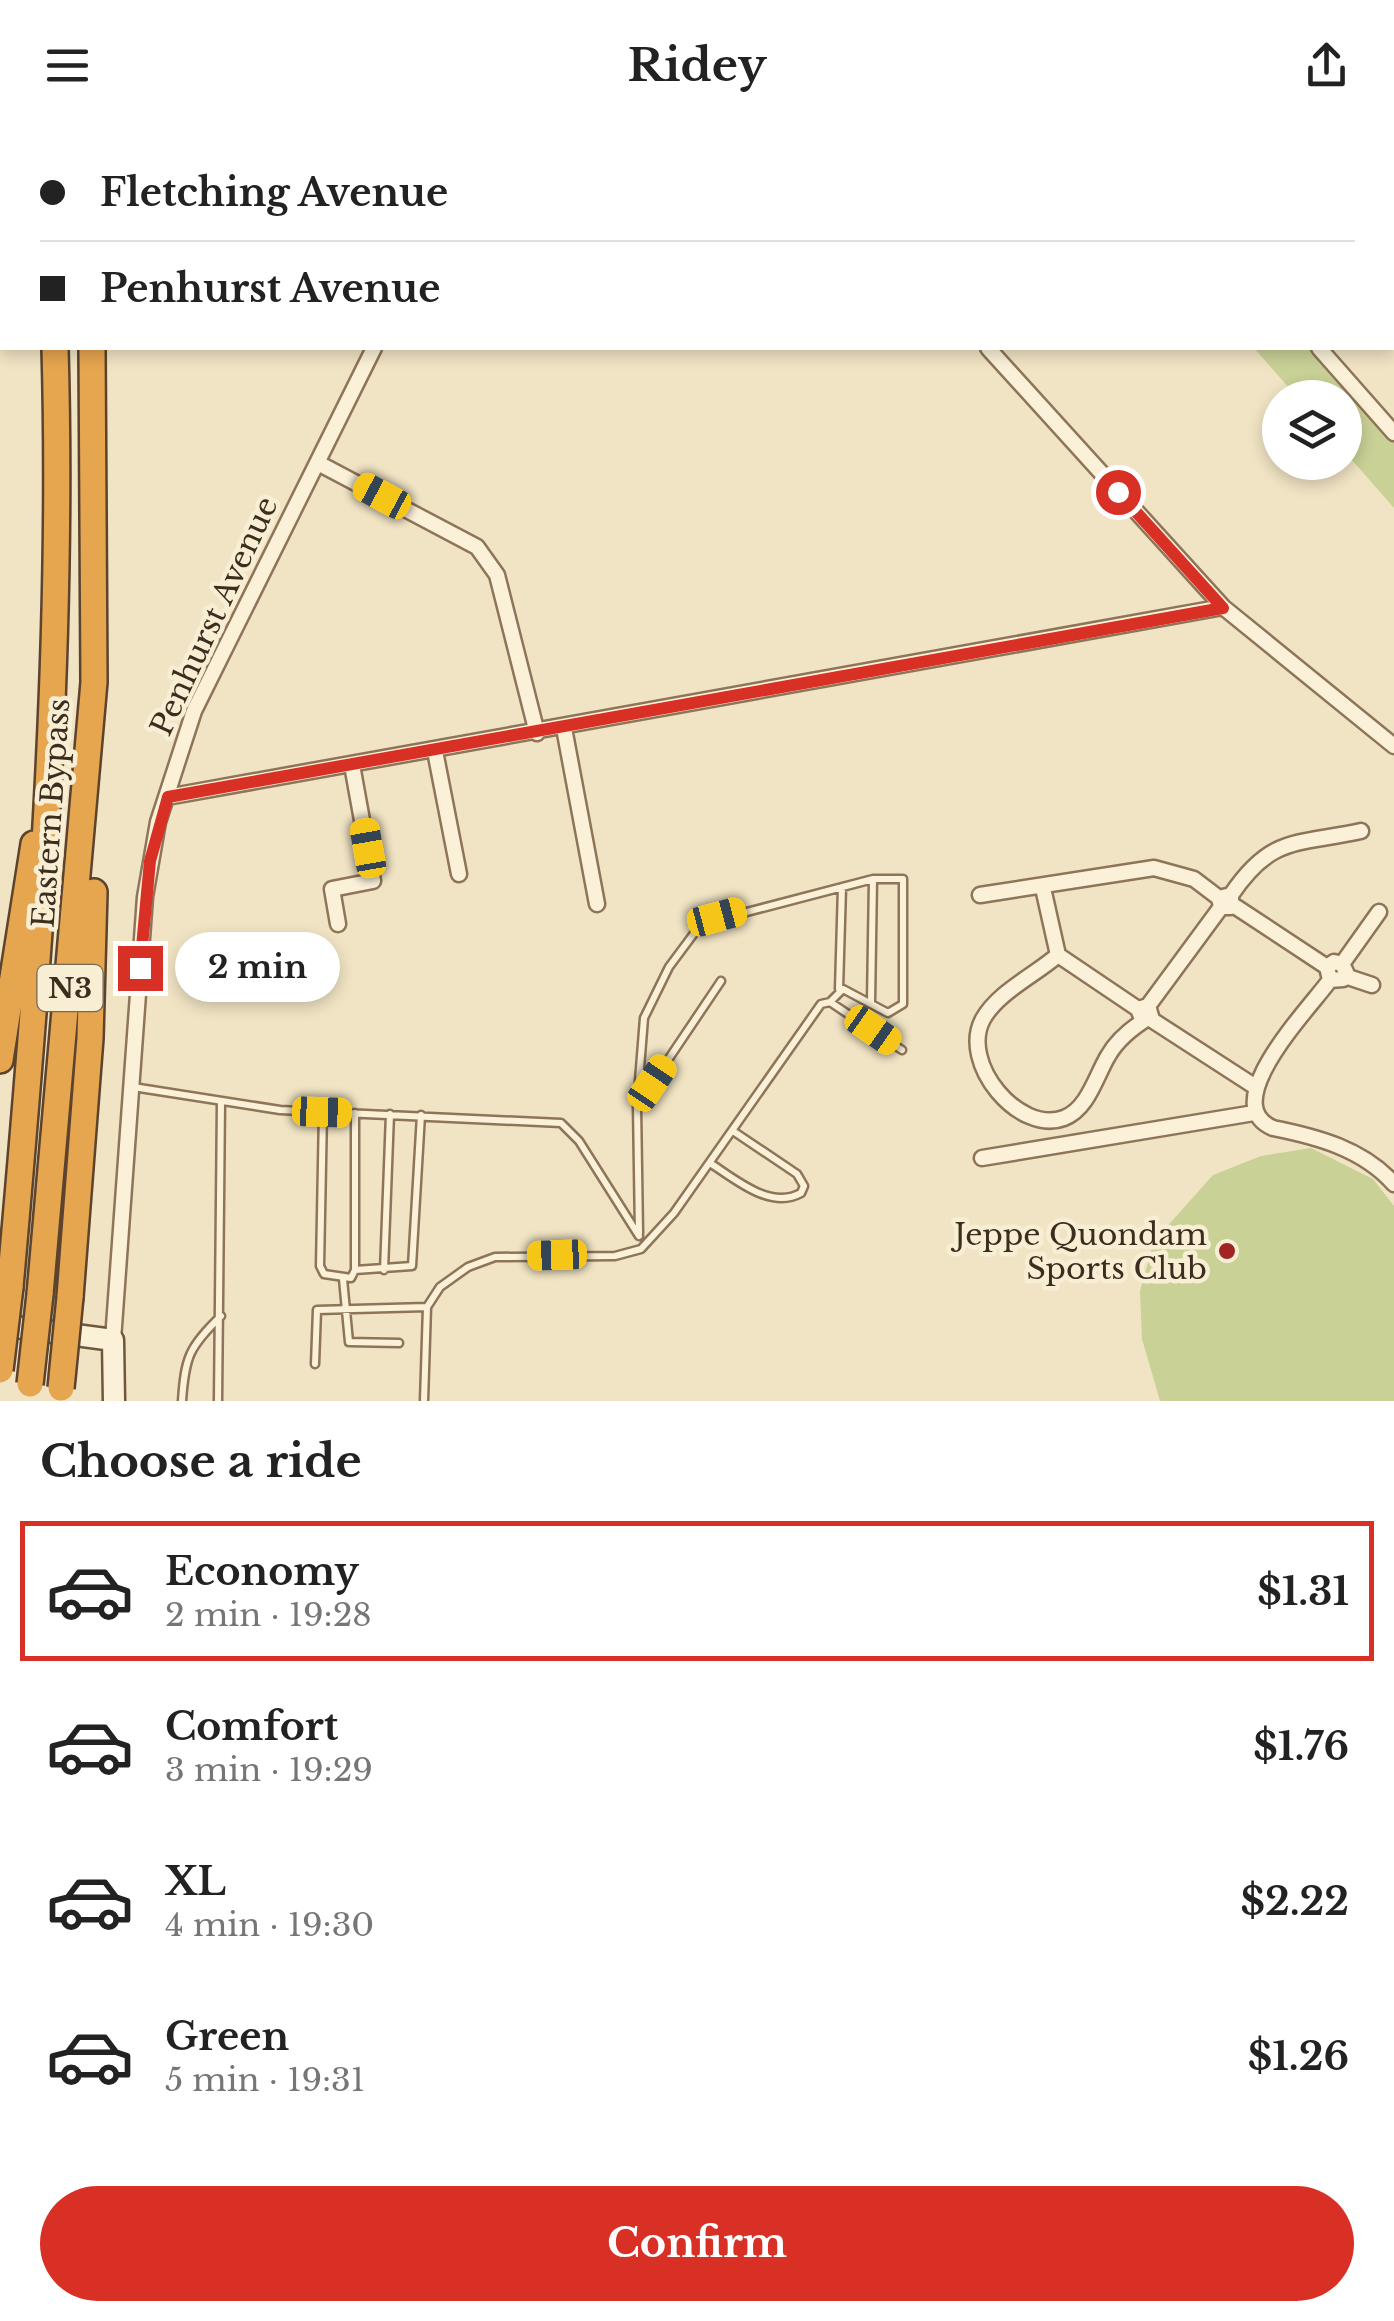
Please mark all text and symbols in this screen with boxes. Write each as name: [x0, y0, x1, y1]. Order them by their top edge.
text: Ridey: [628, 37, 766, 93]
icon: menu: [40, 38, 95, 93]
icon: share: [1299, 38, 1354, 93]
text: Fletching Avenue: [100, 169, 448, 216]
text: Penhurst Avenue: [100, 265, 440, 312]
map controls: [1262, 380, 1362, 480]
button: layers: [1262, 380, 1362, 480]
car: [348, 469, 416, 523]
route start: [1096, 470, 1141, 515]
street label: Penhurst Avenue: [142, 491, 286, 741]
street label: Eastern Bypass: [25, 697, 77, 929]
car: [348, 816, 388, 880]
car: [684, 895, 750, 939]
callout: 2 min: [175, 933, 340, 1003]
route end: [118, 946, 163, 991]
text: 2 min: [208, 947, 307, 987]
road number: N3: [38, 965, 102, 1011]
car: [840, 1001, 906, 1059]
car: [623, 1050, 681, 1116]
car: [291, 1096, 353, 1128]
place label: Jeppe Quondam Sports Club: [950, 1216, 1207, 1287]
car: [526, 1239, 588, 1271]
marker: Jeppe Quondam Sports Club: [1216, 1240, 1238, 1262]
text: Choose a ride: [40, 1433, 362, 1489]
icon: car: [45, 1546, 135, 1636]
text: Economy: [165, 1548, 359, 1595]
text: $1.31: [1257, 1568, 1349, 1615]
text: 2 min · 19:28: [165, 1595, 372, 1635]
icon: car: [45, 1701, 135, 1791]
text: Comfort: [165, 1703, 338, 1750]
text: $1.76: [1253, 1723, 1349, 1770]
text: 3 min · 19:29: [165, 1750, 373, 1790]
icon: car: [45, 1856, 135, 1946]
text: XL: [165, 1858, 226, 1905]
text: $2.22: [1240, 1878, 1349, 1925]
text: 4 min · 19:30: [165, 1905, 374, 1945]
icon: car: [45, 2011, 135, 2101]
text: Green: [165, 2013, 289, 2060]
text: $1.26: [1248, 2033, 1349, 2080]
text: 5 min · 19:31: [165, 2060, 365, 2100]
button: Confirm: [40, 2186, 1354, 2301]

